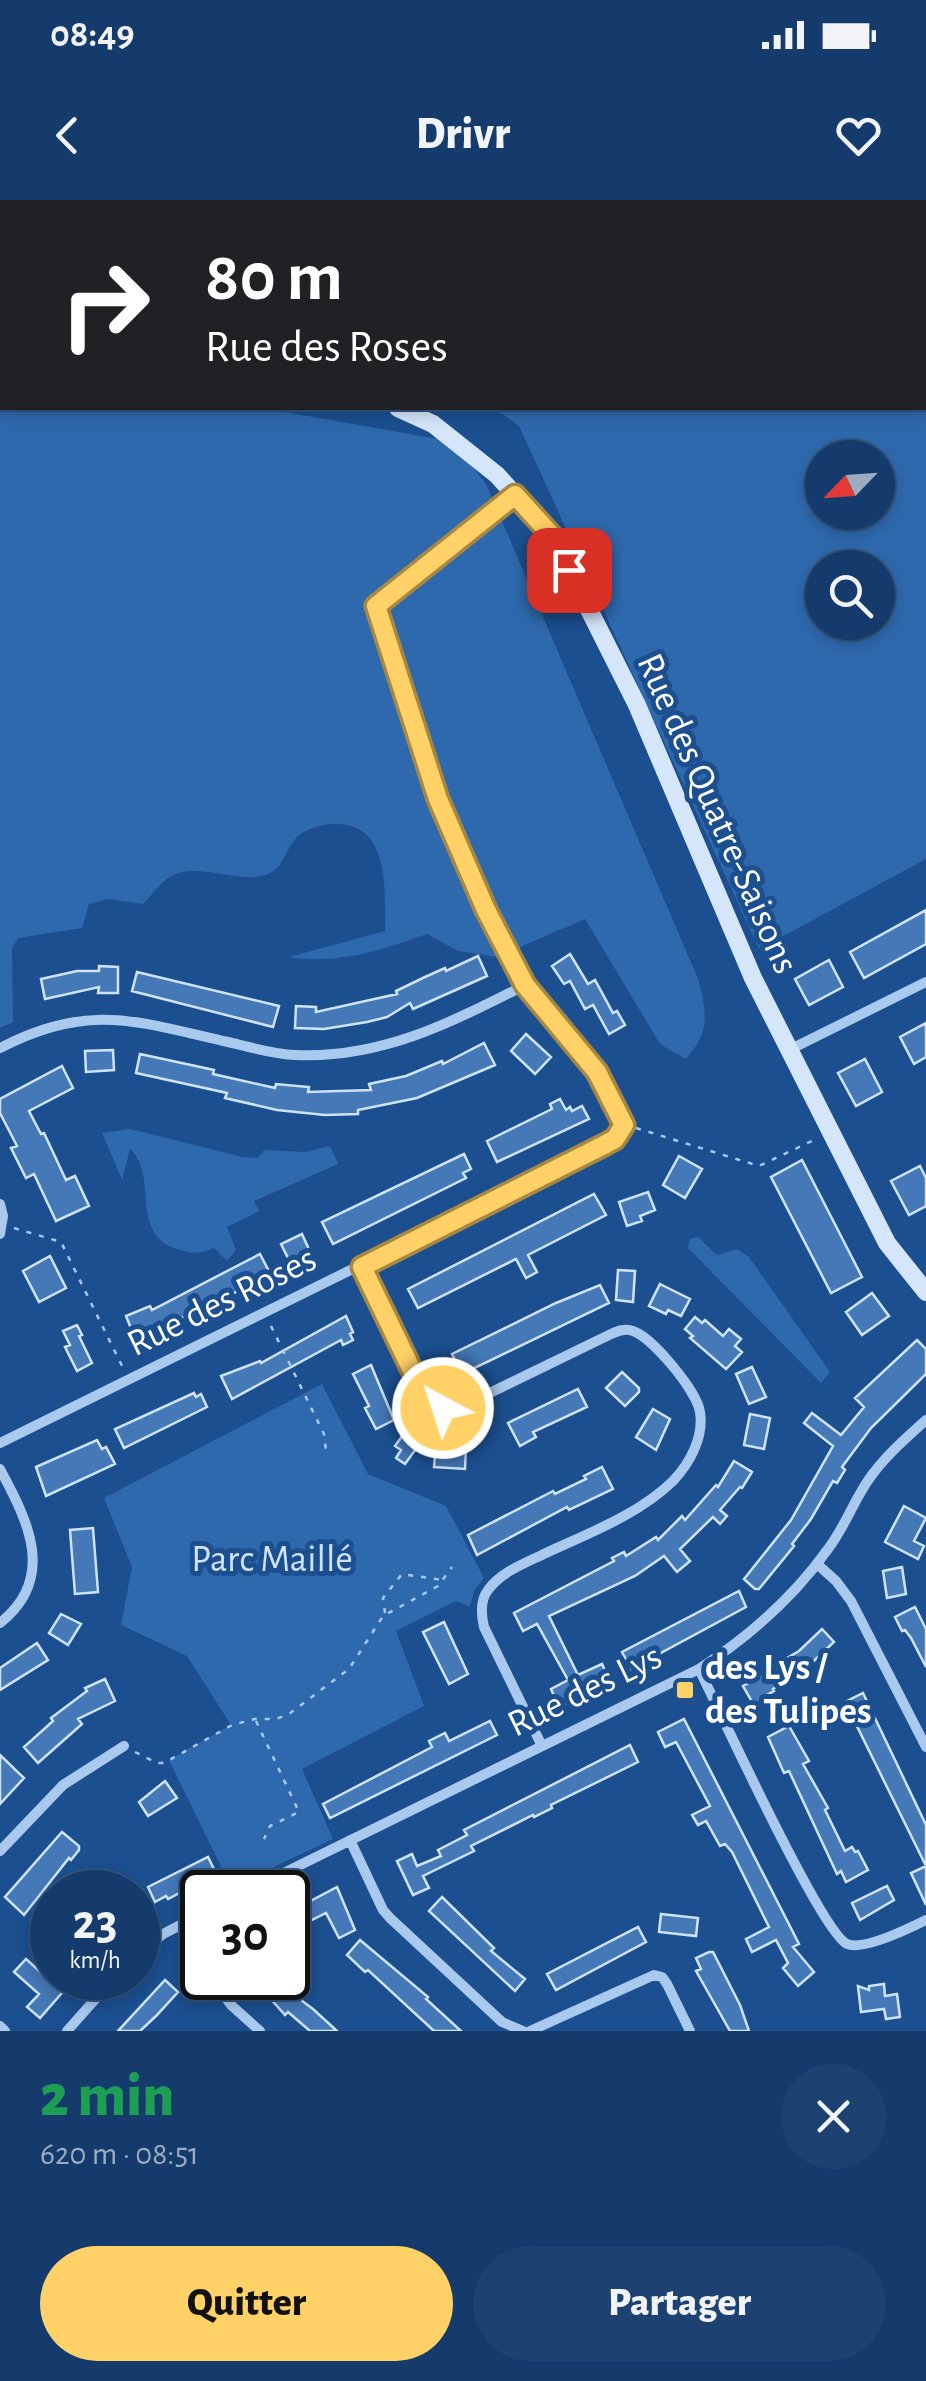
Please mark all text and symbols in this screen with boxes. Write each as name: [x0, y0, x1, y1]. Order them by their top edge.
text: 08:49: [50, 16, 135, 54]
icon: back: [40, 108, 95, 163]
icon: heart: [831, 108, 886, 163]
text: Drivr: [416, 112, 510, 157]
icon: right: [40, 240, 170, 370]
text: 80 m: [205, 243, 343, 313]
text: Rue des Roses: [205, 325, 448, 370]
north arrow: [805, 440, 895, 530]
map controls: [805, 440, 895, 640]
pin: [527, 528, 612, 613]
icon: arrive: [542, 543, 597, 598]
button: search: [805, 550, 895, 640]
street label: Rue des Quatre-Saisons: [629, 648, 805, 980]
street label: Rue des Roses: [122, 1240, 322, 1364]
position arrow: [391, 1356, 495, 1460]
park label: Parc Maillé: [191, 1541, 353, 1579]
street label: Rue des Lys: [502, 1637, 668, 1745]
place label: des Lys / des Tulipes: [705, 1649, 872, 1731]
marker: des Lys / des Tulipes: [674, 1679, 696, 1701]
speed limit sign: 30: [180, 1870, 310, 2000]
text: 23: [72, 1898, 118, 1948]
text: km/h: [69, 1948, 121, 1973]
button: close: [781, 2064, 886, 2169]
text: 2 min: [40, 2067, 174, 2127]
text: 620 m · 08:51: [40, 2138, 199, 2170]
button: Quitter: [40, 2246, 453, 2361]
button: Partager: [473, 2246, 886, 2361]

